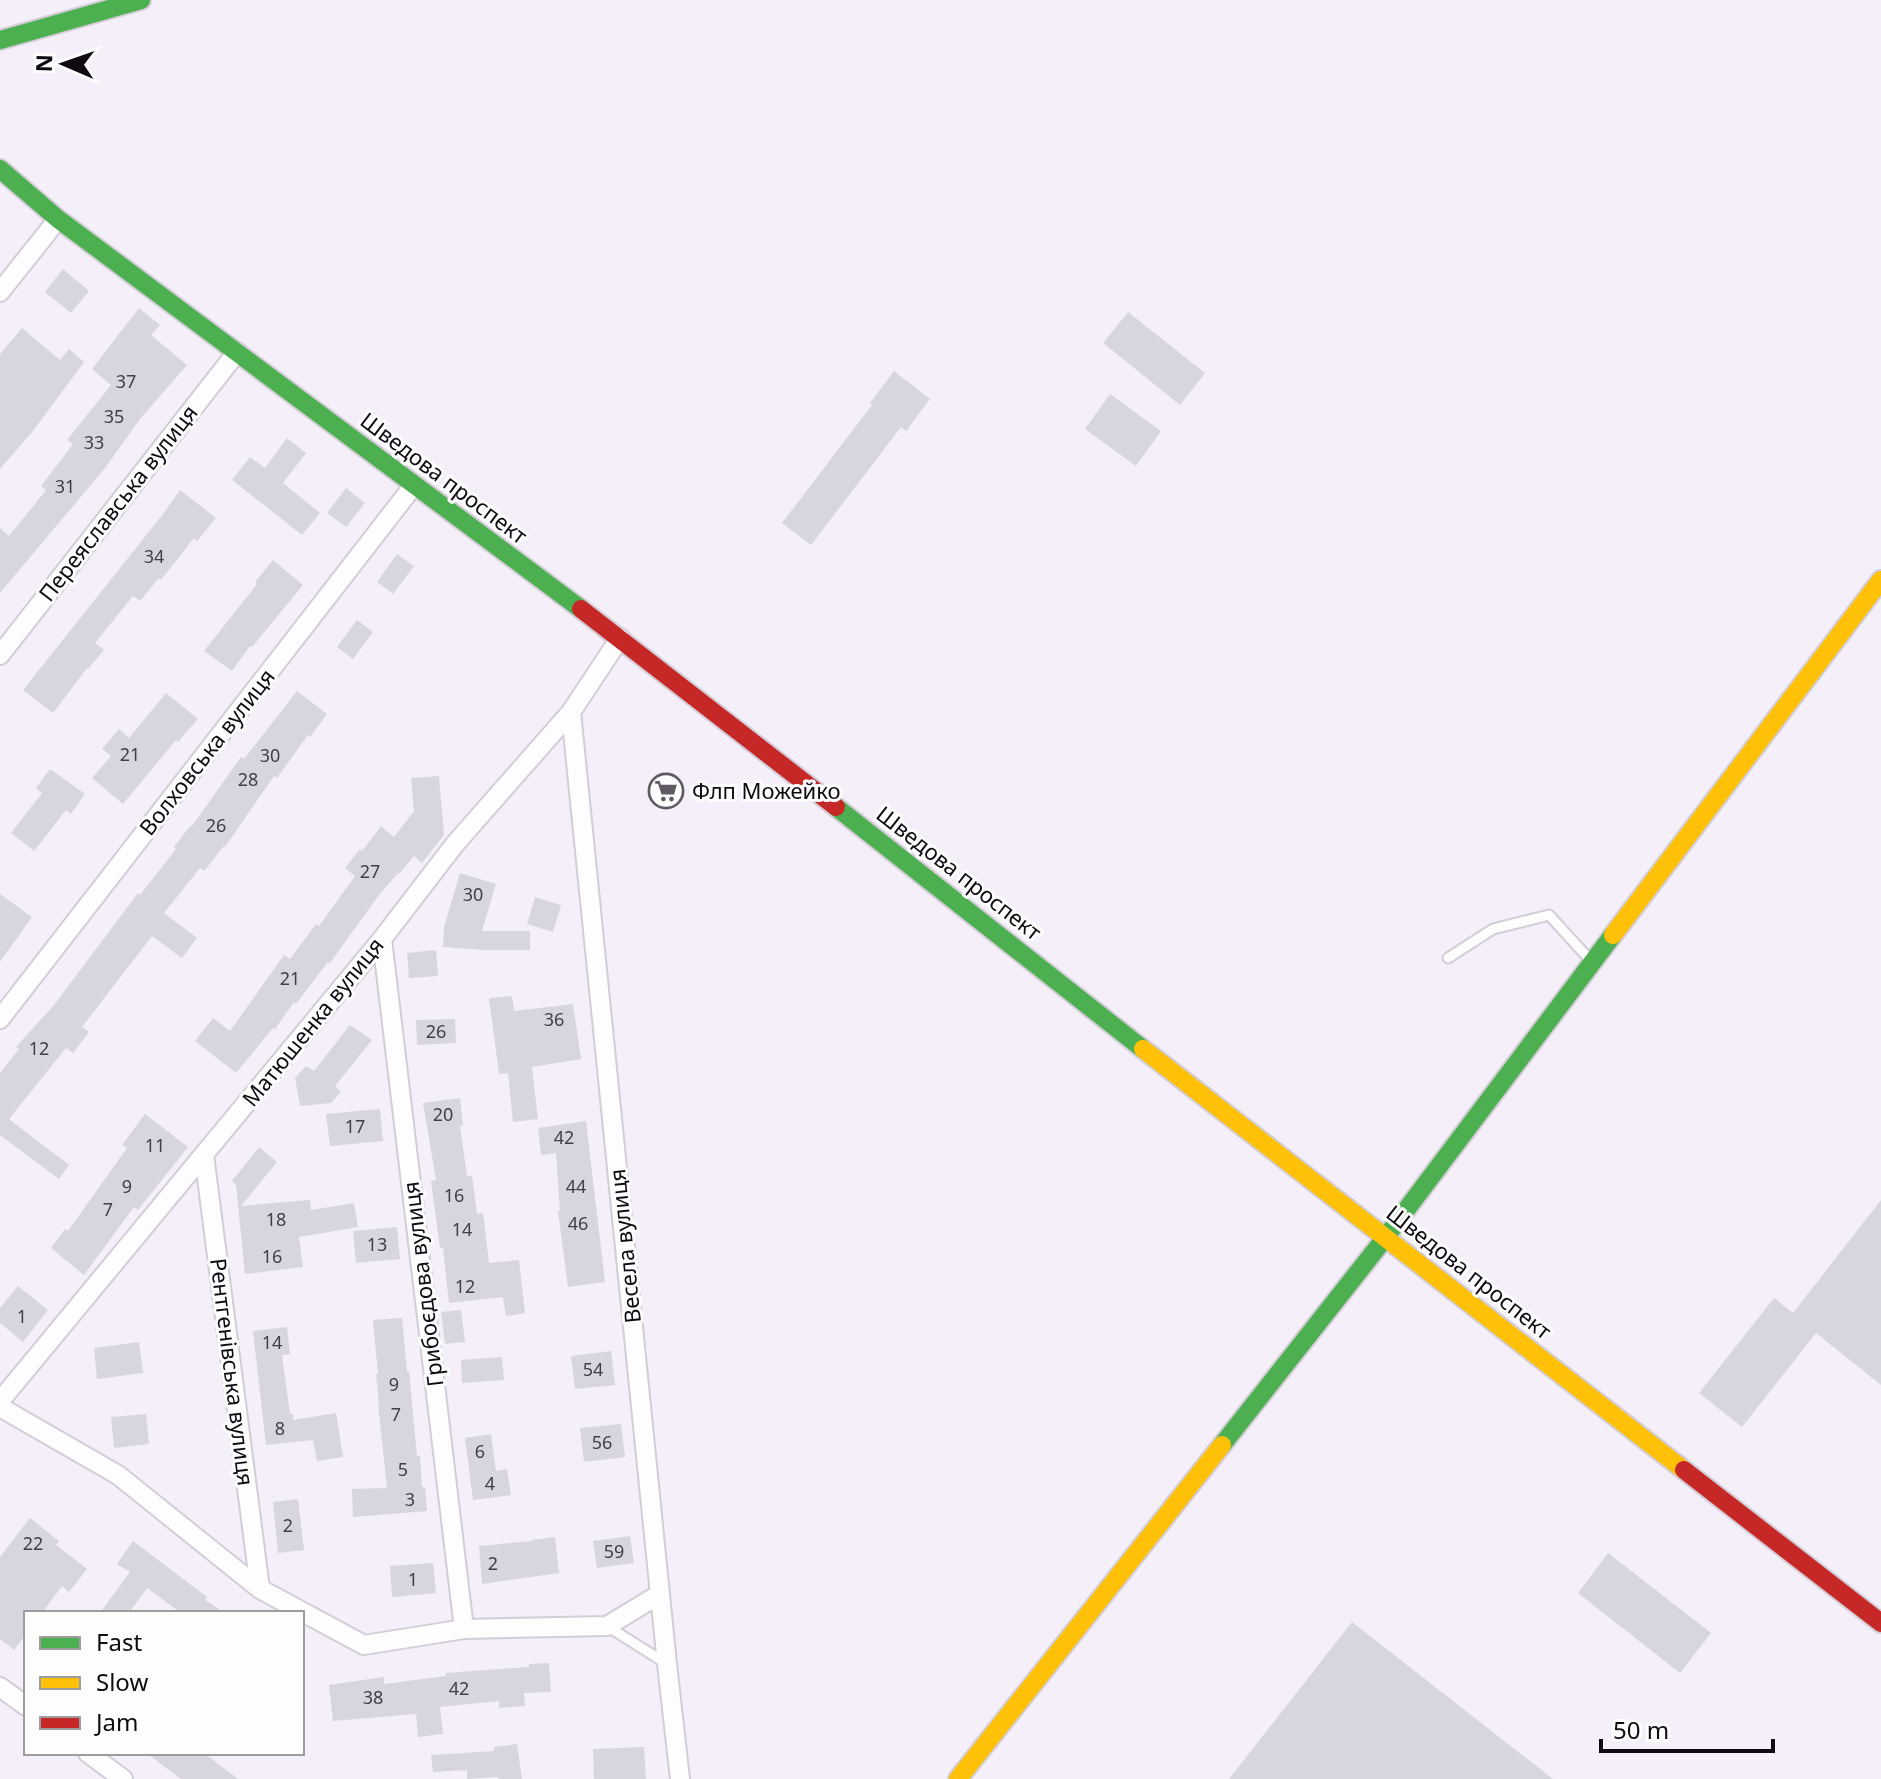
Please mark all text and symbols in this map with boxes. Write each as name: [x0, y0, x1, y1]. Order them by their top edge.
north arrow: [24, 24, 104, 104]
text: N: [28, 54, 58, 73]
house number: 37: [116, 369, 136, 393]
street label: Переяславська вулиця: [31, 398, 203, 607]
house number: 35: [104, 404, 124, 428]
street label: Шведова проспект: [355, 404, 534, 550]
house number: 33: [84, 430, 104, 454]
house number: 31: [55, 474, 75, 498]
house number: 34: [144, 544, 164, 568]
street label: Волховська вулиця: [132, 662, 281, 841]
house number: 21: [120, 742, 140, 766]
house number: 30: [260, 743, 280, 767]
house number: 28: [238, 767, 258, 791]
supermarket icon: Флп Можейко: [647, 772, 685, 810]
place label: Флп Можейко: [692, 775, 841, 805]
street label: Шведова проспект: [871, 798, 1048, 946]
house number: 26: [206, 813, 226, 837]
house number: 27: [360, 859, 380, 883]
house number: 30: [463, 882, 483, 906]
street label: Матюшенка вулиця: [235, 931, 390, 1112]
house number: 21: [280, 966, 300, 990]
house number: 36: [544, 1007, 564, 1031]
house number: 26: [426, 1019, 446, 1043]
house number: 12: [29, 1036, 49, 1060]
house number: 20: [433, 1102, 453, 1126]
house number: 17: [345, 1114, 365, 1138]
house number: 42: [554, 1125, 574, 1149]
house number: 11: [145, 1133, 165, 1157]
street label: Весела вулиця: [601, 1167, 647, 1325]
house number: 9: [122, 1174, 132, 1198]
house number: 44: [566, 1174, 586, 1198]
street label: Грибоєдова вулиця: [395, 1180, 449, 1388]
house number: 16: [444, 1183, 464, 1207]
house number: 7: [103, 1197, 113, 1221]
street label: Шведова проспект: [1381, 1197, 1558, 1345]
house number: 18: [266, 1207, 286, 1231]
house number: 46: [568, 1211, 588, 1235]
house number: 14: [452, 1217, 472, 1241]
house number: 13: [367, 1232, 387, 1256]
house number: 16: [262, 1244, 282, 1268]
street label: Рентгенівська вулиця: [204, 1256, 262, 1487]
house number: 12: [455, 1274, 475, 1298]
house number: 1: [17, 1304, 27, 1328]
house number: 14: [262, 1330, 282, 1354]
house number: 54: [583, 1357, 603, 1381]
house number: 9: [389, 1372, 399, 1396]
house number: 7: [391, 1402, 401, 1426]
house number: 8: [275, 1416, 285, 1440]
house number: 56: [592, 1430, 612, 1454]
house number: 6: [475, 1439, 485, 1463]
house number: 5: [398, 1457, 408, 1481]
house number: 4: [485, 1471, 495, 1495]
house number: 3: [405, 1487, 415, 1511]
house number: 2: [283, 1513, 293, 1537]
house number: 22: [23, 1531, 43, 1555]
house number: 59: [604, 1539, 624, 1563]
house number: 2: [488, 1551, 498, 1575]
house number: 1: [408, 1567, 418, 1591]
legend: [24, 1611, 304, 1755]
text: Fast: [96, 1625, 142, 1658]
text: Slow: [96, 1665, 148, 1698]
house number: 42: [449, 1676, 469, 1700]
house number: 38: [363, 1685, 383, 1709]
scale bar: [1601, 1703, 1773, 1753]
text: Jam: [94, 1705, 138, 1738]
text: 50 m: [1613, 1713, 1669, 1746]

